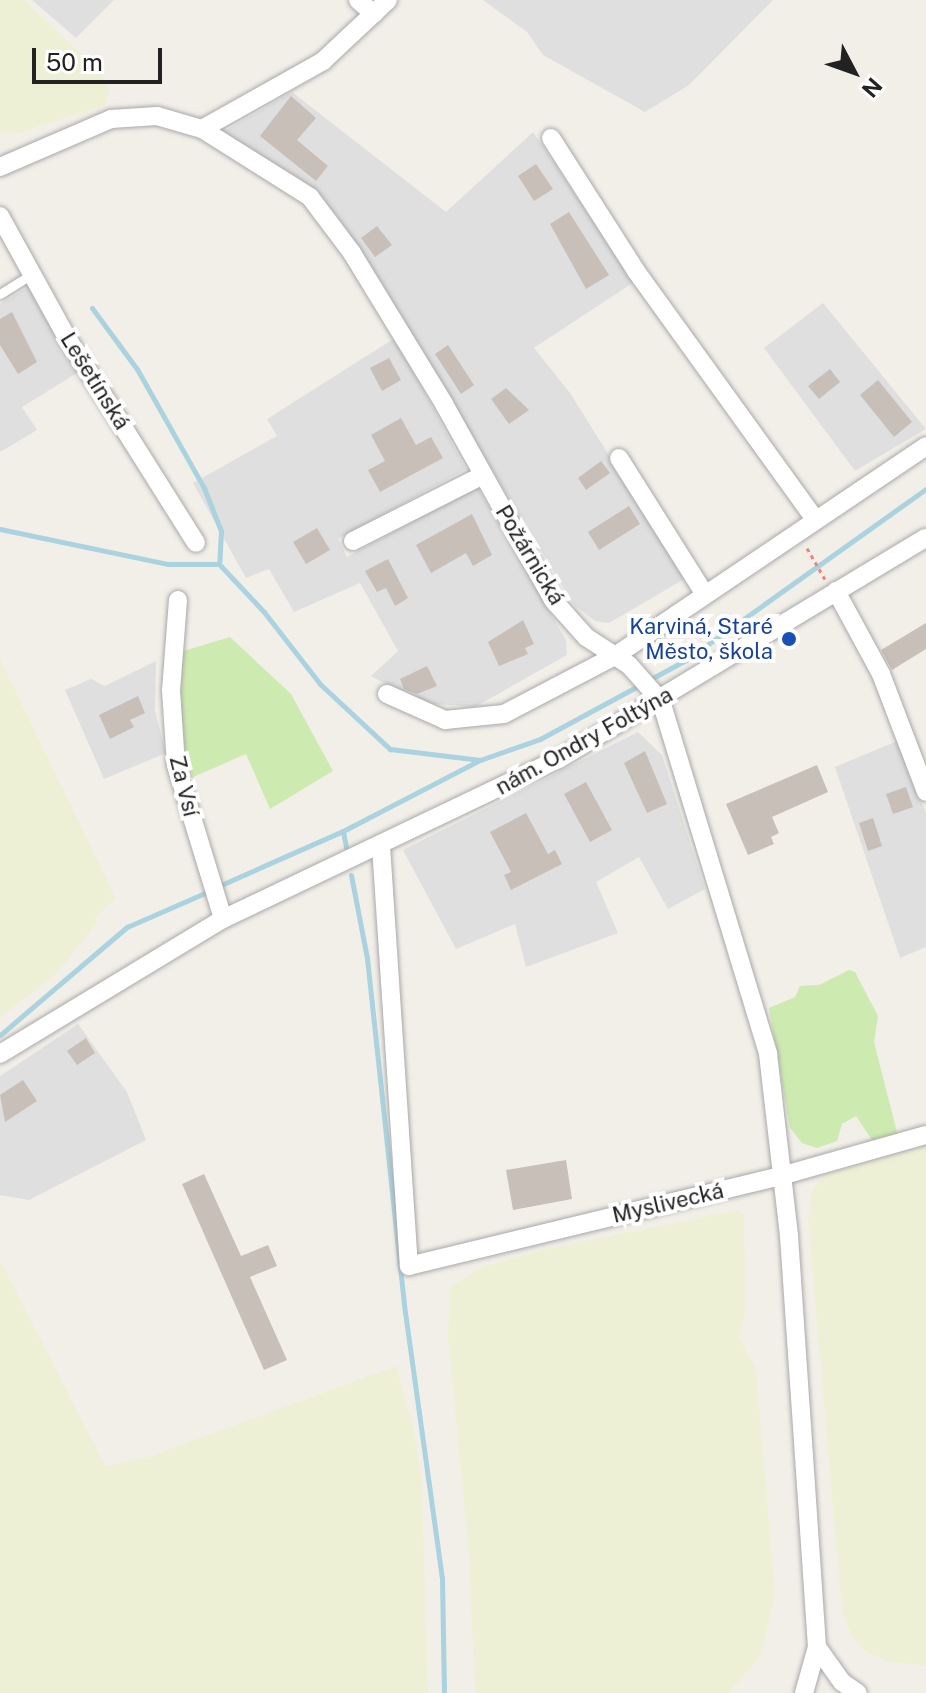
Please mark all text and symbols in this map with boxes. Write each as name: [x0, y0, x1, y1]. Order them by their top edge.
scale bar: [36, 32, 166, 82]
north arrow: [814, 32, 894, 112]
text: 50 m: [46, 48, 103, 76]
text: N: [857, 73, 888, 103]
street label: Lešetínská: [55, 327, 135, 435]
street label: Požárnická: [490, 500, 570, 610]
place label: Karviná, Staré Město, škola: [629, 613, 773, 664]
marker: Karviná, Staré Město, škola: [780, 630, 798, 648]
street label: nám. Ondry Foltýna: [491, 681, 677, 801]
street label: Za Vsí: [164, 753, 204, 819]
street label: Myslivecká: [610, 1177, 726, 1229]

